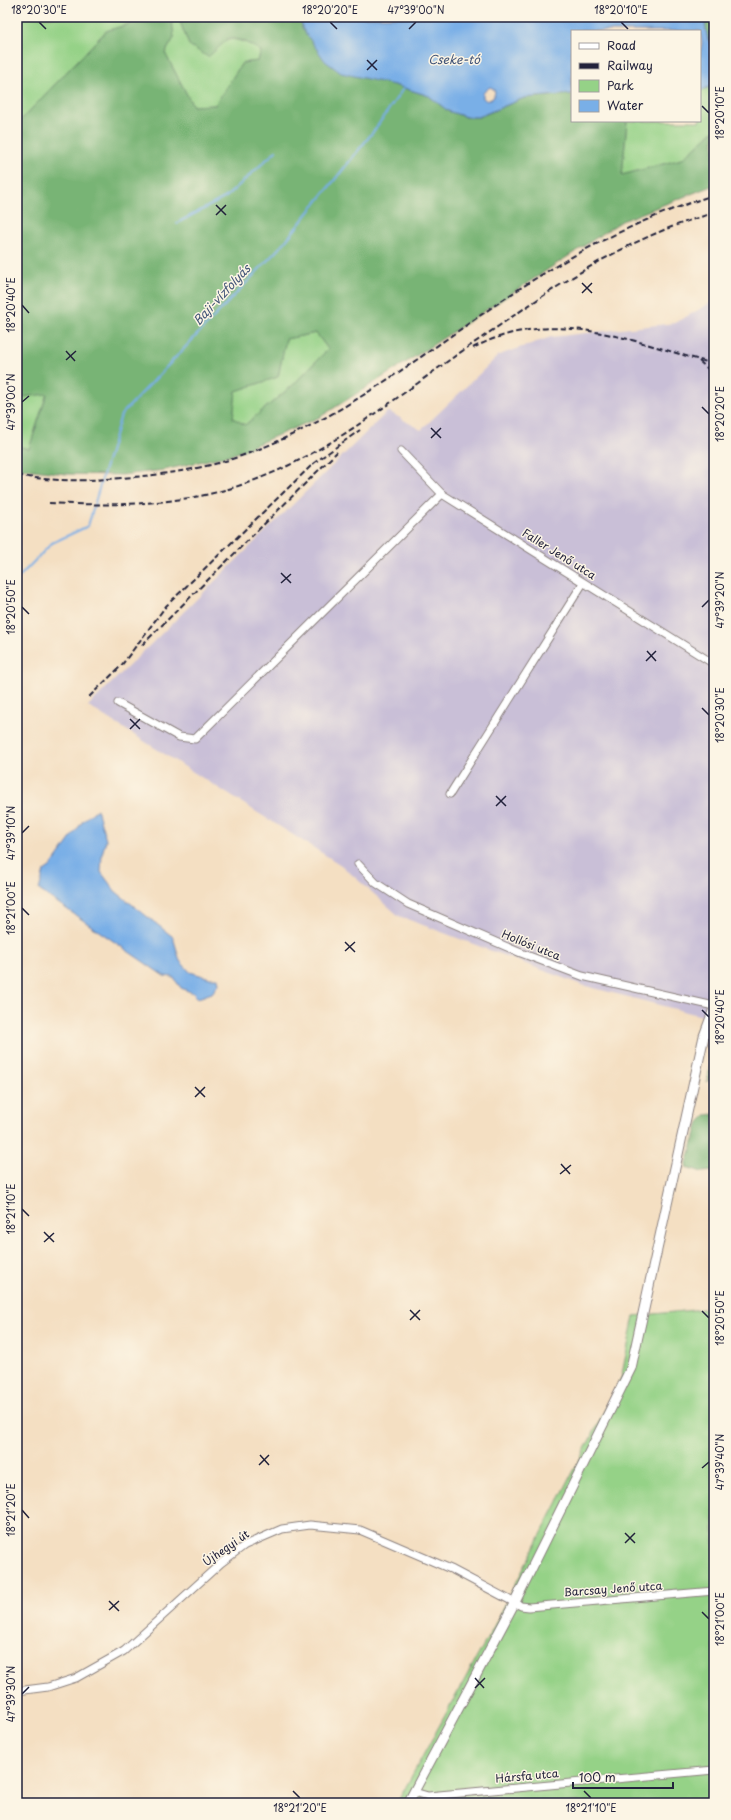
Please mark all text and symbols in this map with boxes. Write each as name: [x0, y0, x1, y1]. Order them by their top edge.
text: 18°20'30"E: [11, 2, 67, 17]
text: 18°20'20"E: [302, 2, 358, 17]
text: 47°39'00"N: [387, 2, 445, 17]
text: 18°20'10"E: [594, 2, 648, 17]
legend: [571, 30, 701, 122]
text: Road: [607, 36, 636, 54]
water label: Cseke-tó: [428, 50, 481, 68]
text: Railway: [607, 56, 653, 74]
text: Park: [607, 76, 634, 94]
text: 18°20'10"E: [712, 86, 727, 140]
text: Water: [607, 96, 644, 114]
water label: Baji-vízfolyás: [188, 259, 255, 329]
text: 18°20'40"E: [3, 277, 18, 333]
text: 47°39'00"N: [3, 373, 18, 431]
text: 18°20'20"E: [712, 386, 727, 442]
street label: Faller Jenő utca: [519, 524, 600, 583]
text: 47°39'20"N: [712, 571, 727, 629]
text: 18°20'50"E: [3, 579, 18, 635]
text: 18°20'30"E: [712, 687, 727, 743]
text: 47°39'10"N: [3, 806, 18, 860]
text: 18°21'00"E: [3, 881, 18, 935]
street label: Hollósi utca: [499, 925, 563, 964]
text: 18°20'40"E: [712, 989, 727, 1045]
text: 18°21'10"E: [3, 1183, 18, 1235]
text: 18°20'50"E: [712, 1290, 727, 1346]
text: 47°39'40"N: [712, 1434, 727, 1490]
text: 18°21'20"E: [3, 1483, 18, 1537]
street label: Újhegyi út: [199, 1525, 253, 1570]
street label: Barcsay Jenő utca: [563, 1577, 663, 1600]
text: 18°21'00"E: [712, 1592, 727, 1646]
text: 47°39'30"N: [3, 1666, 18, 1722]
street label: Hársfa utca: [495, 1764, 559, 1787]
scale bar: [573, 1764, 673, 1790]
text: 100 m: [579, 1768, 616, 1786]
text: 18°21'20"E: [273, 1800, 327, 1815]
text: 18°21'10"E: [565, 1800, 617, 1815]

